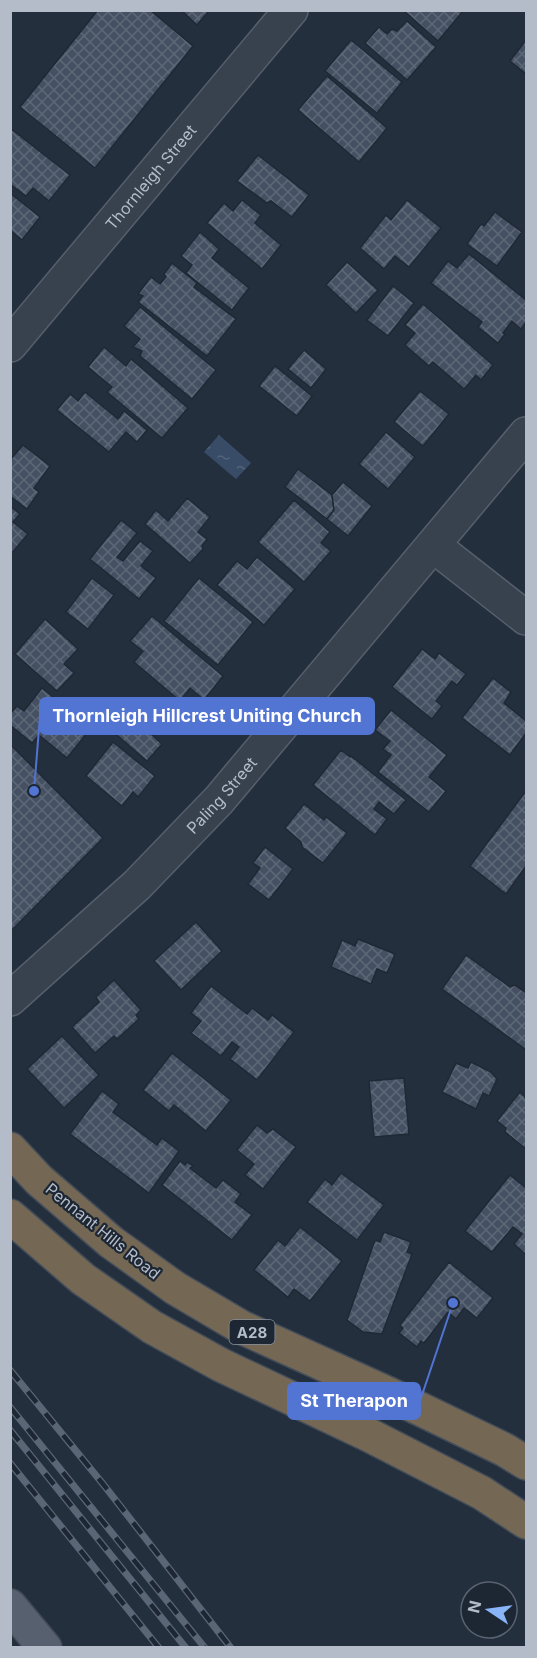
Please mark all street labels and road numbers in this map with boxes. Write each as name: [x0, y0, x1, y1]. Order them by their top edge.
street label: Thornleigh Street: [101, 121, 201, 234]
street label: Paling Street: [182, 753, 261, 838]
street label: Pennant Hills Road: [42, 1179, 164, 1283]
road number: A28: [230, 1320, 274, 1344]

